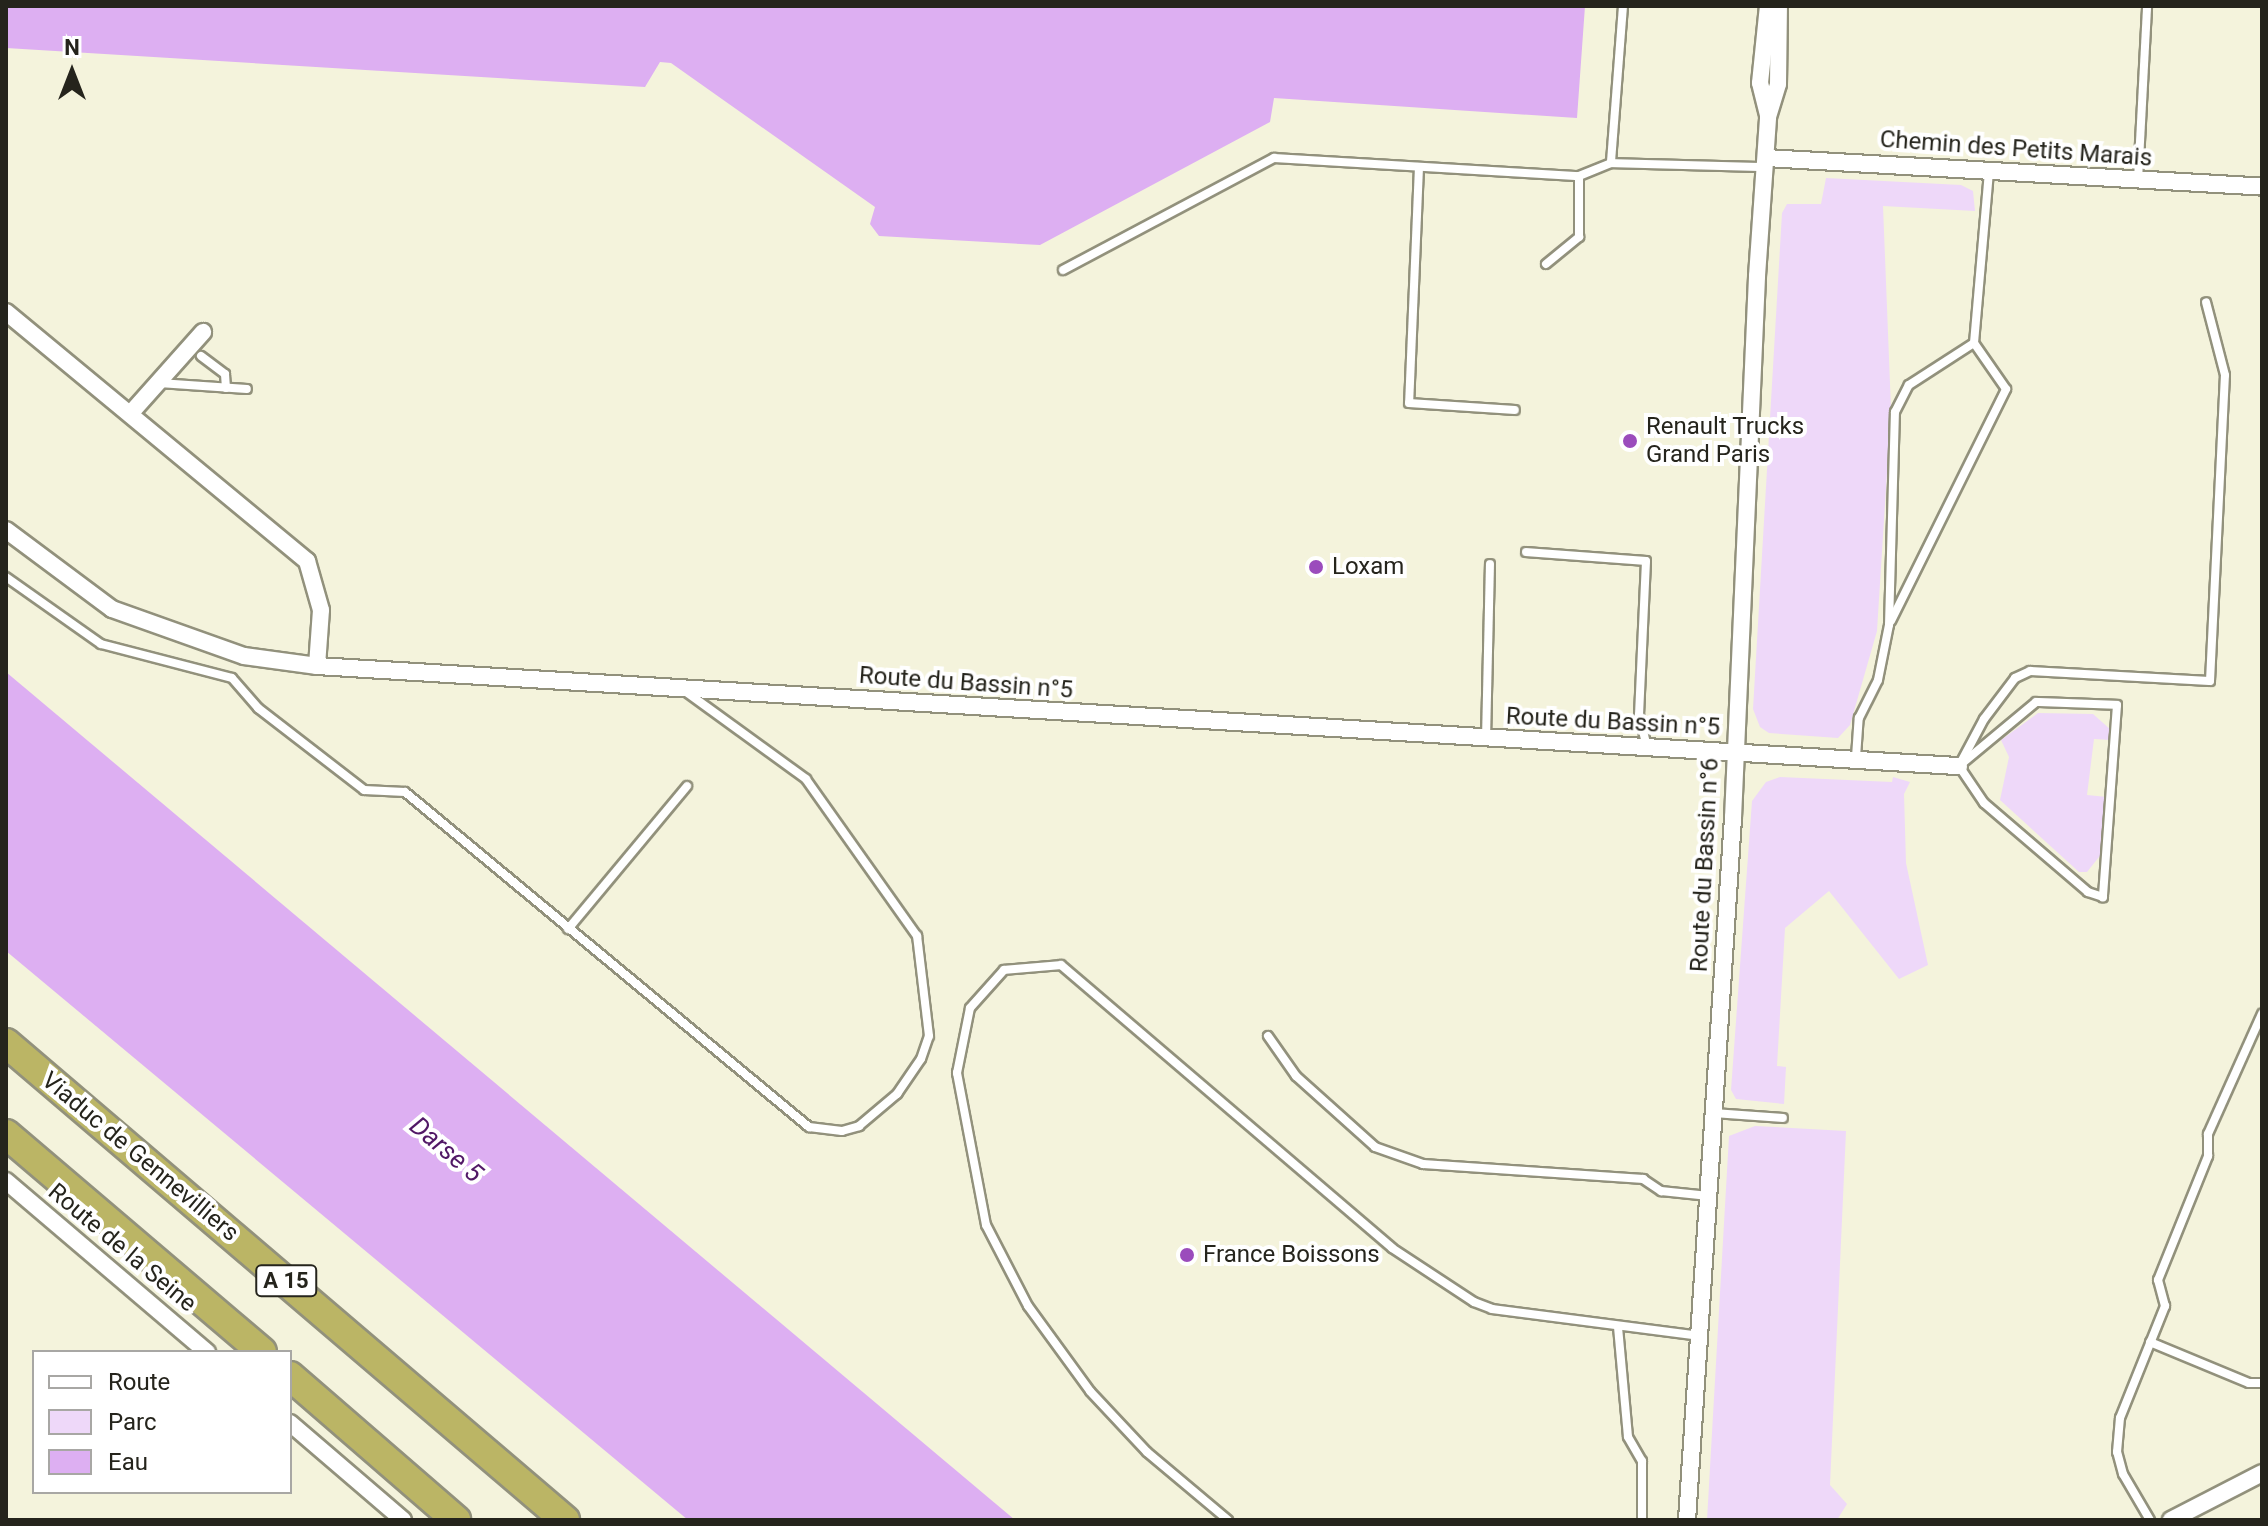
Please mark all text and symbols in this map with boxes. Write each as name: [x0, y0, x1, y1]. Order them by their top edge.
north arrow: [32, 32, 112, 112]
text: N: [64, 35, 80, 60]
street label: Chemin des Petits Marais: [1879, 125, 2153, 173]
place label: Renault Trucks Grand Paris: [1646, 413, 1805, 469]
marker: Renault Trucks Grand Paris: [1621, 432, 1639, 450]
place label: Loxam: [1332, 553, 1404, 581]
marker: Loxam: [1307, 558, 1325, 576]
street label: Route du Bassin n°5: [858, 661, 1074, 705]
street label: Route du Bassin n°5: [1505, 702, 1721, 742]
street label: Route du Bassin n°6: [1685, 757, 1725, 973]
street label: Viaduc de Gennevilliers: [36, 1066, 244, 1248]
water label: Darse 5: [403, 1110, 489, 1190]
street label: Route de la Seine: [42, 1178, 202, 1318]
place label: France Boissons: [1203, 1241, 1380, 1269]
marker: France Boissons: [1178, 1246, 1196, 1264]
road number: A 15: [254, 1263, 318, 1299]
legend: [32, 1350, 292, 1494]
text: Route: [108, 1368, 170, 1396]
text: Parc: [108, 1408, 157, 1436]
text: Eau: [108, 1448, 148, 1476]

